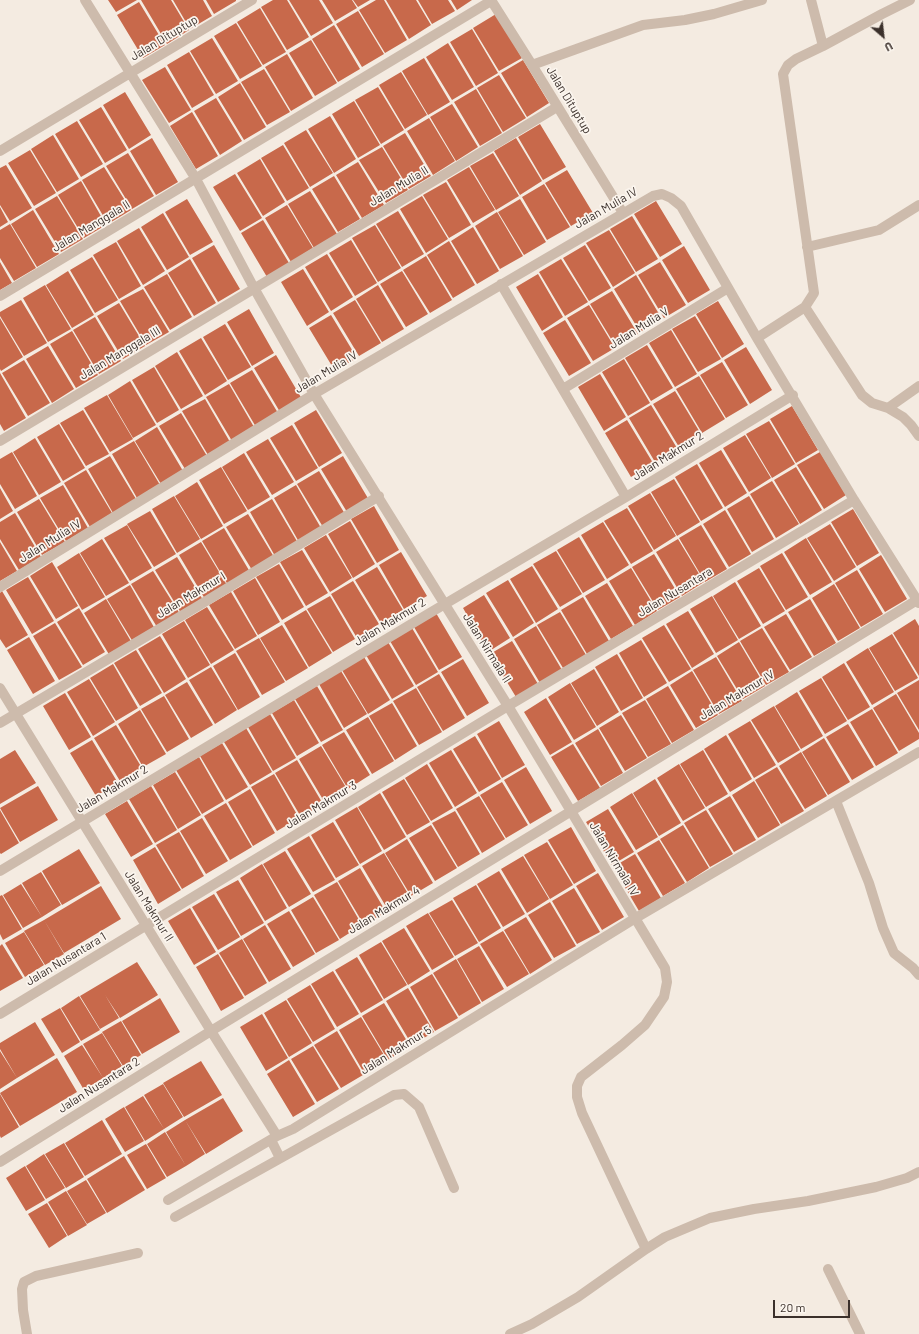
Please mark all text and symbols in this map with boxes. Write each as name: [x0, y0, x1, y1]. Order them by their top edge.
street label: Jalan Dituptup: [128, 12, 200, 64]
north arrow: [863, 16, 903, 56]
text: U: [883, 40, 895, 54]
street label: Jalan Dituptup: [543, 64, 595, 136]
street label: Jalan Mulia II: [367, 163, 431, 209]
street label: Jalan Mulia IV: [572, 184, 640, 232]
street label: Jalan Manggala II: [49, 197, 133, 255]
street label: Jalan Mulia V: [607, 304, 671, 352]
street label: Jalan Manggala III: [77, 323, 163, 383]
street label: Jalan Mulia IV: [292, 348, 360, 396]
street label: Jalan Makmur 2: [630, 428, 706, 484]
street label: Jalan Mulia IV: [16, 516, 84, 566]
street label: Jalan Nusantara: [635, 564, 715, 620]
street label: Jalan Makmur I: [154, 569, 228, 621]
street label: Jalan Makmur 2: [352, 595, 428, 649]
street label: Jalan Nirmala II: [460, 610, 514, 686]
street label: Jalan Makmur IV: [697, 667, 777, 723]
street label: Jalan Makmur 2: [74, 762, 150, 816]
street label: Jalan Makmur 3: [283, 778, 359, 832]
street label: Jalan Nirmala IV: [586, 819, 642, 899]
street label: Jalan Makmur II: [121, 868, 177, 944]
street label: Jalan Makmur 4: [345, 883, 423, 937]
street label: Jalan Nusantara 1: [23, 929, 109, 989]
street label: Jalan Makmur 5: [358, 1022, 434, 1078]
street label: Jalan Nusantara 2: [56, 1054, 142, 1116]
scale bar: [775, 1292, 852, 1318]
text: 20 m: [780, 1300, 806, 1314]

